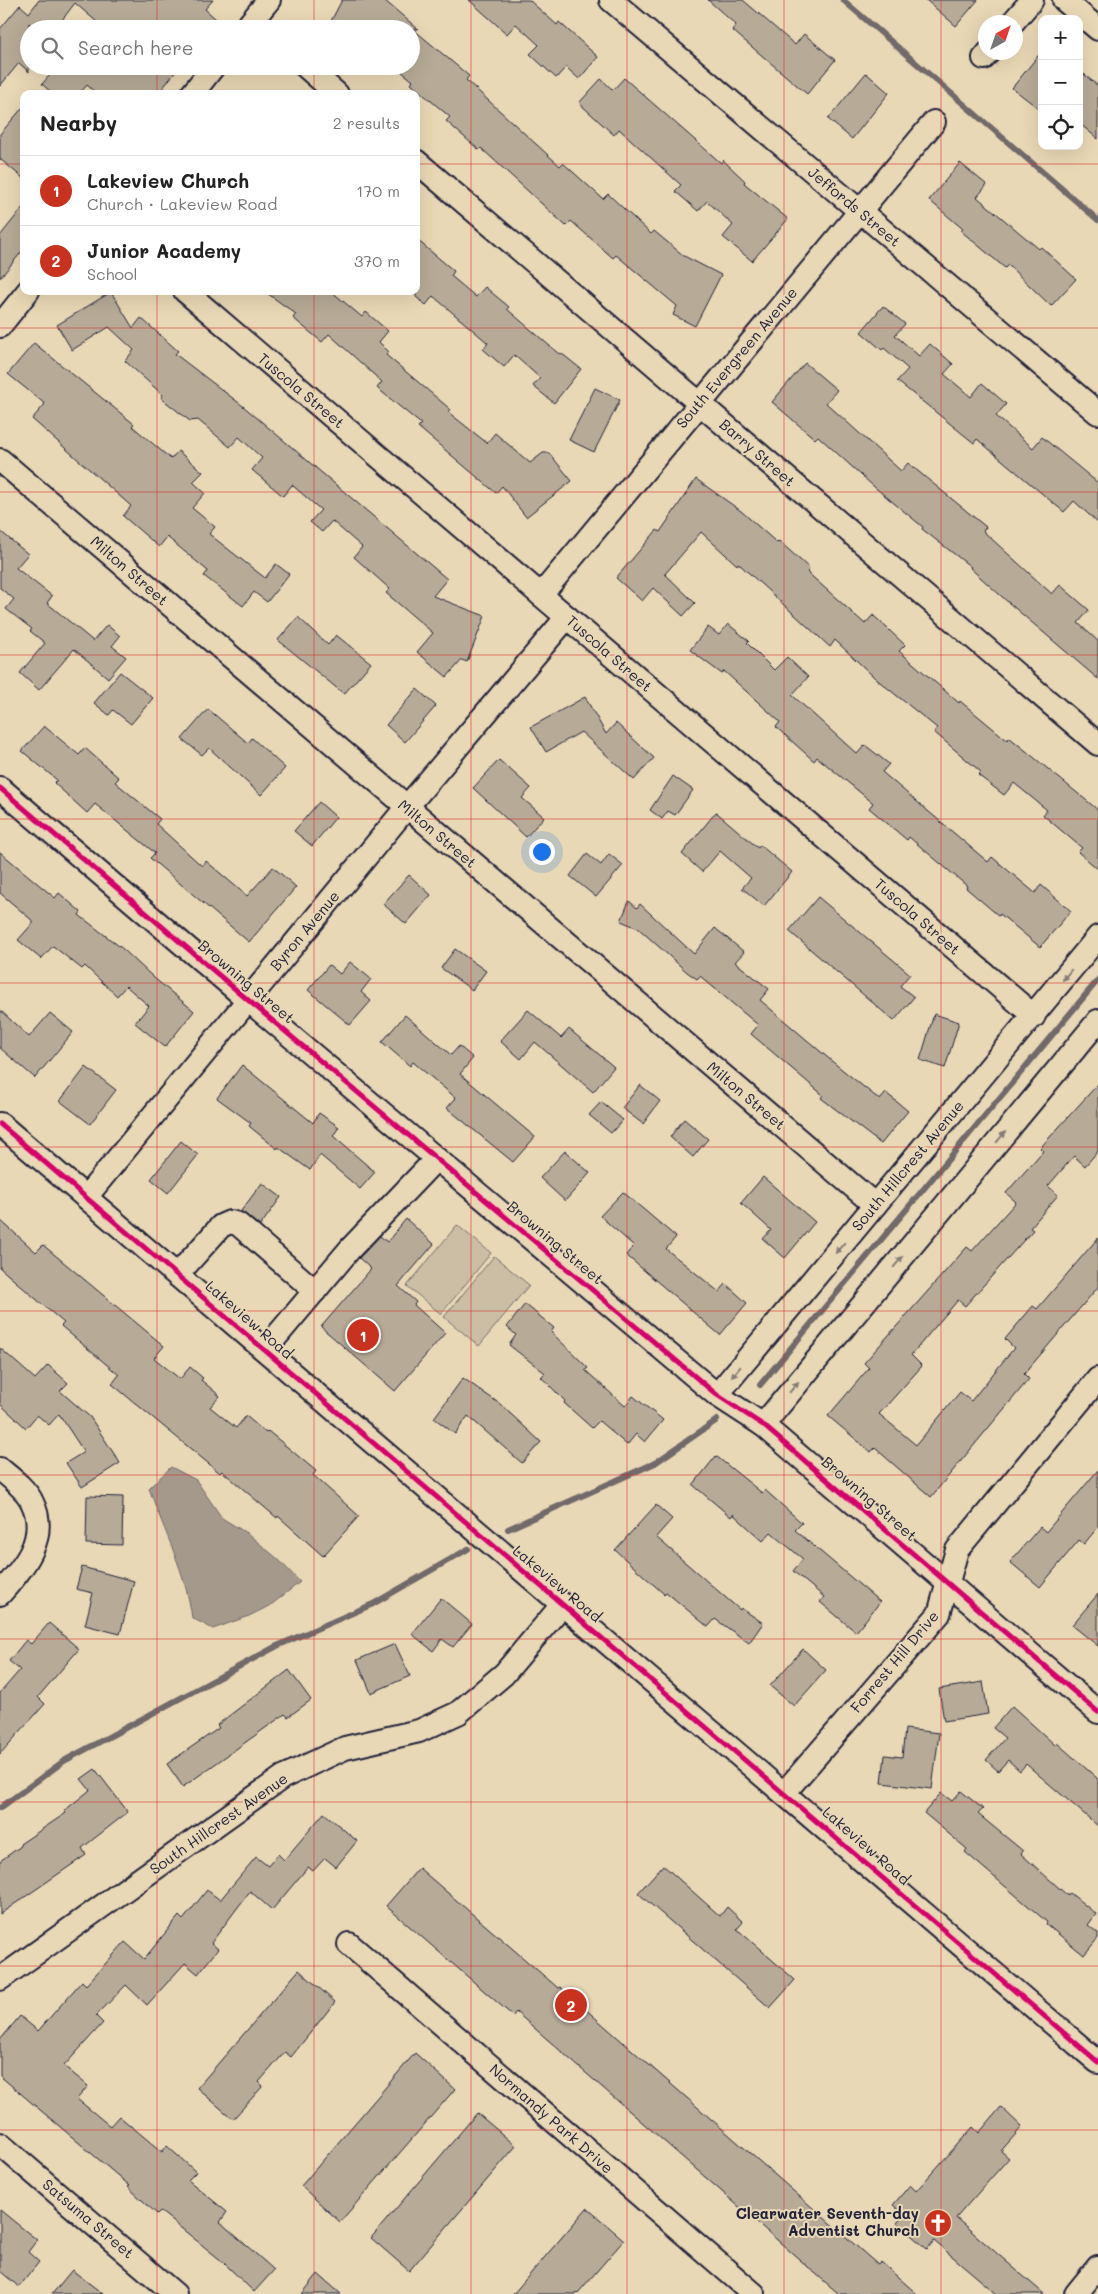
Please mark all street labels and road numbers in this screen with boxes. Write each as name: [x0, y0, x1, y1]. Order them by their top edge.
street label: Jeffords Street: [804, 162, 905, 251]
street label: South Evergreen Avenue: [671, 283, 801, 432]
street label: Tuscola Street: [254, 348, 349, 432]
street label: Barry Street: [716, 414, 800, 491]
street label: Milton Street: [87, 531, 173, 610]
street label: Tuscola Street: [563, 611, 657, 696]
street label: Milton Street: [394, 795, 481, 872]
street label: Tuscola Street: [871, 874, 965, 959]
street label: Byron Avenue: [265, 886, 344, 975]
street label: Browning Street: [194, 935, 299, 1027]
street label: Milton Street: [703, 1057, 790, 1134]
street label: South Hillcrest Avenue: [847, 1096, 968, 1235]
street label: Browning Street: [503, 1196, 608, 1288]
street label: Lakeview Road: [202, 1276, 298, 1363]
street label: Browning Street: [818, 1451, 921, 1545]
street label: Lakeview Road: [509, 1540, 606, 1626]
street label: Forrest Hill Drive: [846, 1606, 943, 1717]
street label: South Hillcrest Avenue: [145, 1768, 292, 1879]
street label: Lakeview Road: [819, 1802, 915, 1889]
street label: Normandy Park Drive: [486, 2059, 618, 2178]
street label: Satsuma Street: [39, 2174, 139, 2262]

